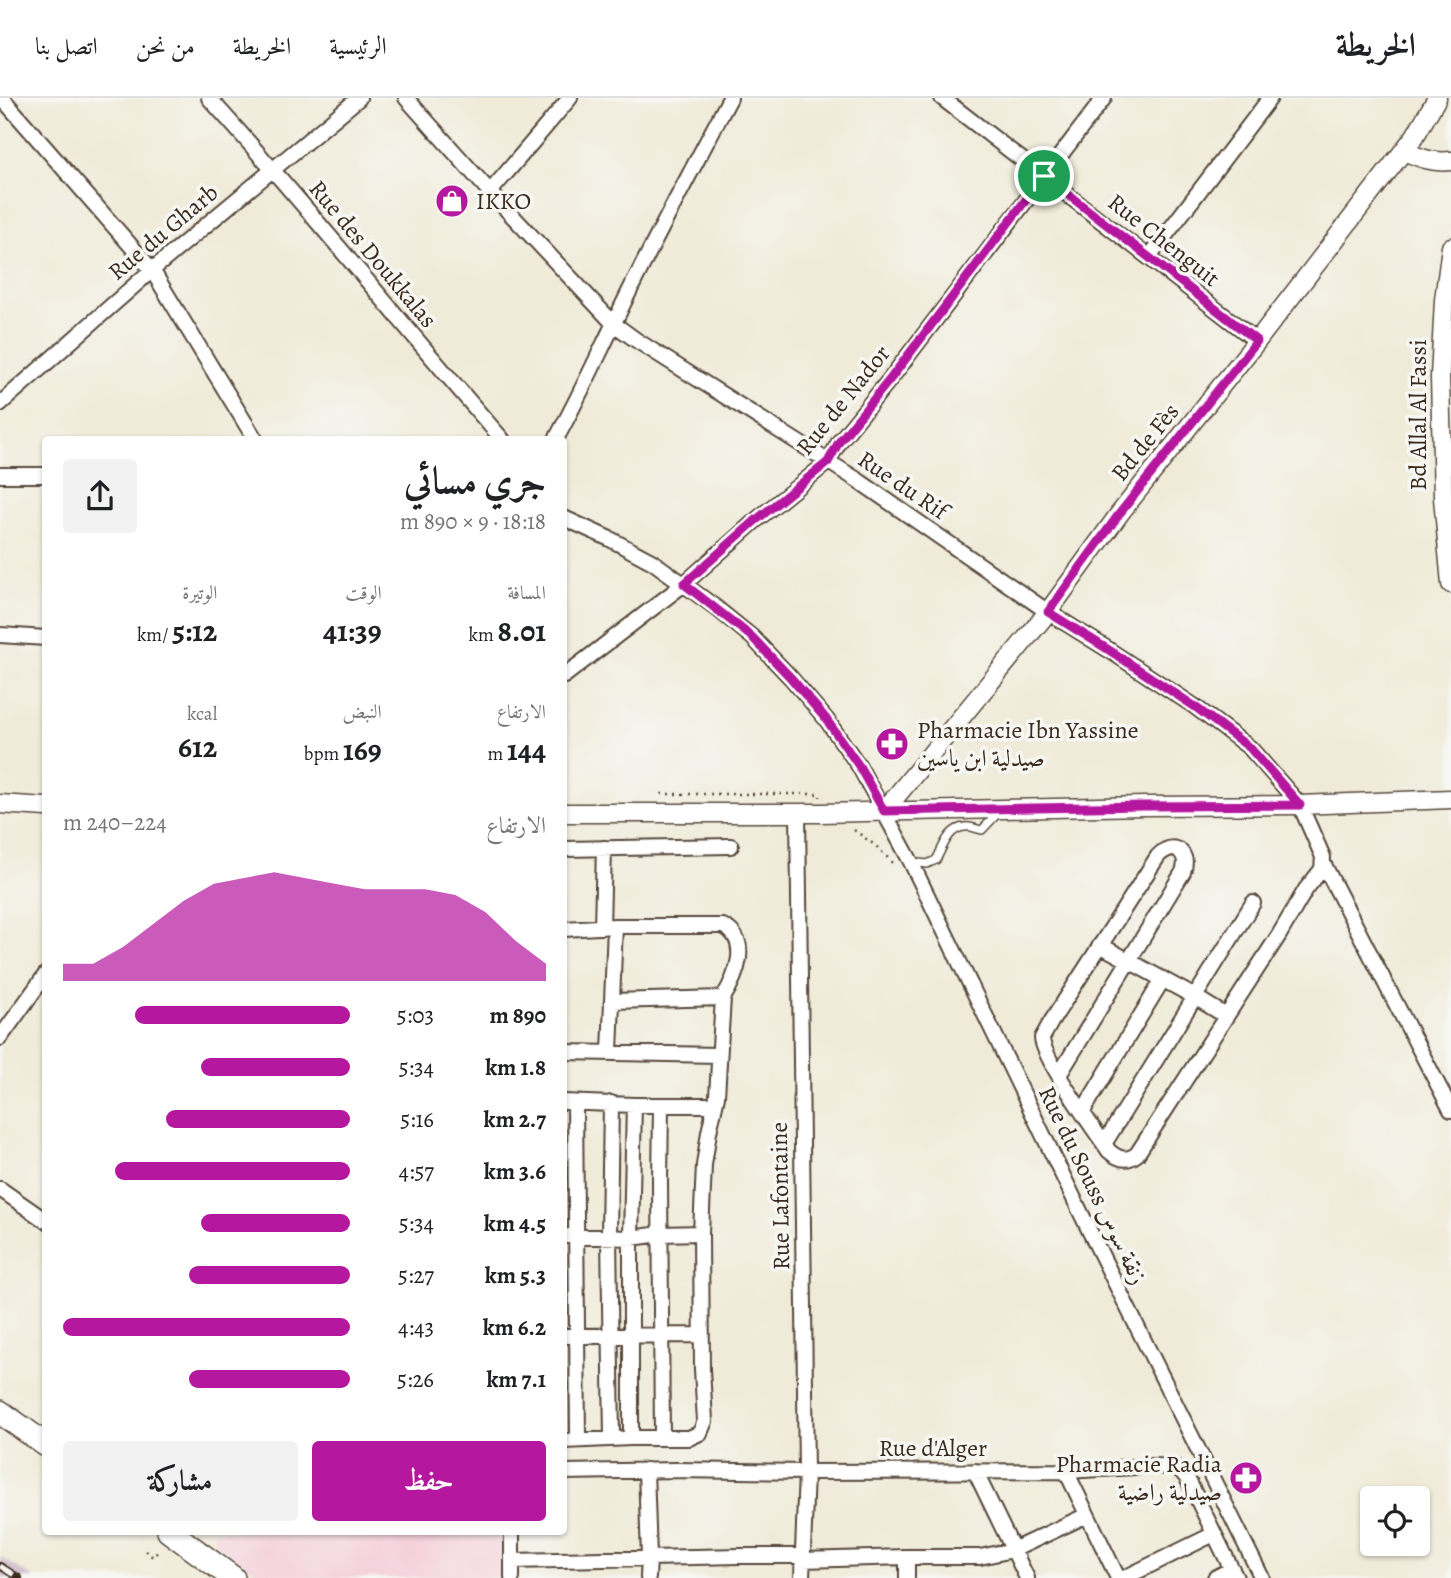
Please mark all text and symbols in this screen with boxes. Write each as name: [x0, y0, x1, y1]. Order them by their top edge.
text: الخريطة: [1336, 22, 1416, 67]
text: اتصل بنا: [35, 30, 98, 62]
text: من نحن: [136, 30, 195, 62]
text: الخريطة: [233, 30, 291, 62]
text: الرئيسية: [329, 30, 387, 62]
pin: [1014, 146, 1074, 206]
icon: arrive: [1025, 157, 1063, 195]
street label: Rue des Doukkalas: [302, 173, 444, 335]
street label: Rue du Gharb: [101, 177, 225, 287]
shop icon: IKKO: [433, 182, 471, 220]
place label: IKKO: [476, 185, 531, 217]
street label: Rue Chenguit: [1101, 186, 1227, 294]
street label: Rue de Nador: [789, 338, 897, 462]
street label: Bd Allal Al Fassi: [1402, 339, 1434, 491]
street label: Bd de Fès: [1104, 396, 1186, 488]
street label: Rue du Rif: [852, 443, 957, 529]
text: جري مسائي: [404, 454, 546, 506]
button: share: [63, 459, 137, 533]
text: 18:18 · 9 × 890 m: [400, 506, 546, 537]
text: الوتيرة: [182, 580, 217, 606]
text: الوقت: [345, 580, 382, 606]
text: المسافة: [507, 580, 546, 606]
text: 5:12: [172, 611, 217, 651]
text: 41:39: [323, 611, 382, 651]
text: 8.01: [498, 611, 546, 651]
text: /km: [137, 622, 172, 648]
text: km: [468, 622, 498, 648]
text: النبض: [343, 699, 382, 725]
text: الارتفاع: [497, 699, 546, 725]
text: kcal: [187, 701, 217, 727]
place label: Pharmacie Ibn Yassine صيدلية ابن ياسين: [917, 714, 1138, 774]
pharmacy icon: Pharmacie Ibn Yassine صيدلية ابن ياسين: [873, 725, 911, 763]
text: 612: [178, 727, 217, 767]
text: 169: [343, 730, 382, 770]
text: 144: [507, 730, 546, 770]
text: bpm: [304, 741, 343, 767]
text: m: [487, 741, 507, 767]
text: 224–240 m: [63, 807, 167, 838]
text: الارتفاع: [486, 810, 546, 841]
text: 5:03: [397, 1000, 434, 1031]
text: 890 m: [489, 1000, 546, 1031]
text: 5:34: [399, 1052, 434, 1083]
text: 1.8 km: [485, 1052, 546, 1083]
street label: Rue du Souss زنقة سوس: [1031, 1080, 1155, 1290]
text: 5:16: [400, 1104, 434, 1135]
text: 2.7 km: [484, 1104, 546, 1135]
street label: Rue Lafontaine: [763, 1122, 797, 1270]
text: 4:57: [399, 1156, 434, 1187]
text: 3.6 km: [484, 1156, 546, 1187]
text: 5:34: [399, 1208, 434, 1239]
text: 4.5 km: [484, 1208, 546, 1239]
text: 5:27: [398, 1260, 434, 1291]
text: 5.3 km: [485, 1260, 546, 1291]
text: 4:43: [398, 1312, 434, 1343]
text: 6.2 km: [483, 1312, 546, 1343]
text: 5:26: [397, 1364, 434, 1395]
text: 7.1 km: [486, 1364, 546, 1395]
street label: Rue d'Alger: [879, 1432, 987, 1464]
button: مشاركة: [63, 1441, 298, 1521]
button: حفظ: [312, 1441, 546, 1521]
place label: Pharmacie Radia صيدلية راضية: [1056, 1448, 1223, 1508]
pharmacy icon: Pharmacie Radia صيدلية راضية: [1227, 1459, 1265, 1497]
map controls: [1360, 1486, 1430, 1556]
button: locate: [1360, 1486, 1430, 1556]

